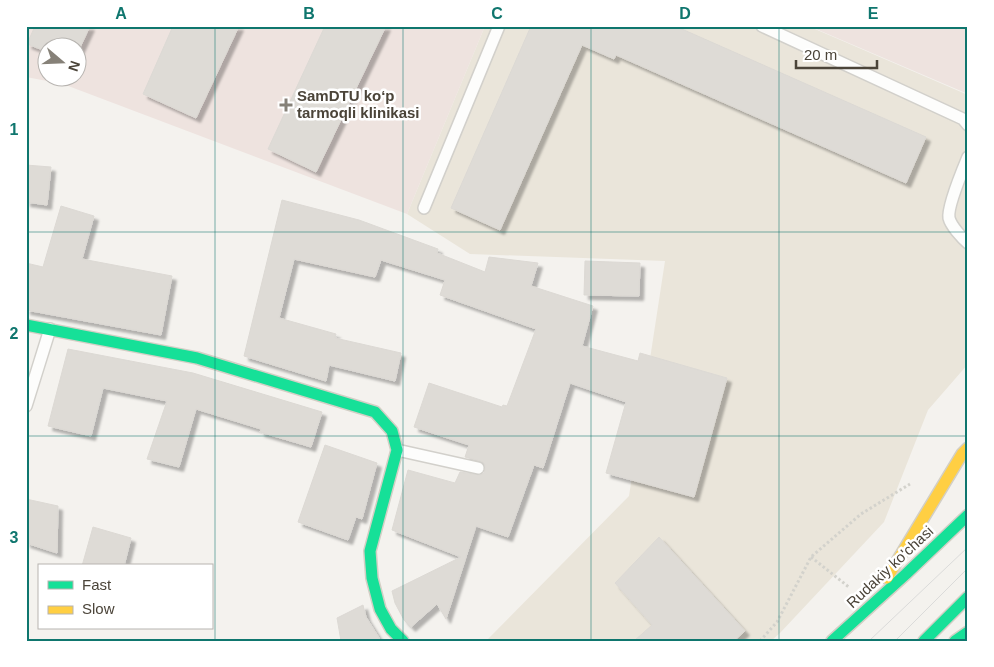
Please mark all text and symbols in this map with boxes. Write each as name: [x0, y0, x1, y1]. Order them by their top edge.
text: A: [115, 5, 127, 22]
text: B: [303, 5, 315, 22]
text: C: [491, 5, 503, 22]
text: D: [679, 5, 691, 22]
text: E: [868, 5, 879, 22]
north arrow: [38, 38, 88, 88]
scale bar: [796, 38, 878, 70]
text: 20 m: [804, 46, 837, 63]
text: N: [65, 59, 84, 74]
place label: SamDTU ko‘p tarmoqli klinikasi: [297, 87, 420, 121]
marker: SamDTU ko‘p tarmoqli klinikasi: [279, 98, 293, 112]
text: 1: [10, 121, 19, 138]
text: 2: [10, 325, 19, 342]
street label: Rudakiy ko'chasi: [843, 522, 936, 611]
text: 3: [10, 529, 19, 546]
legend: [38, 564, 212, 630]
text: Fast: [82, 576, 112, 593]
text: Slow: [82, 600, 115, 617]

